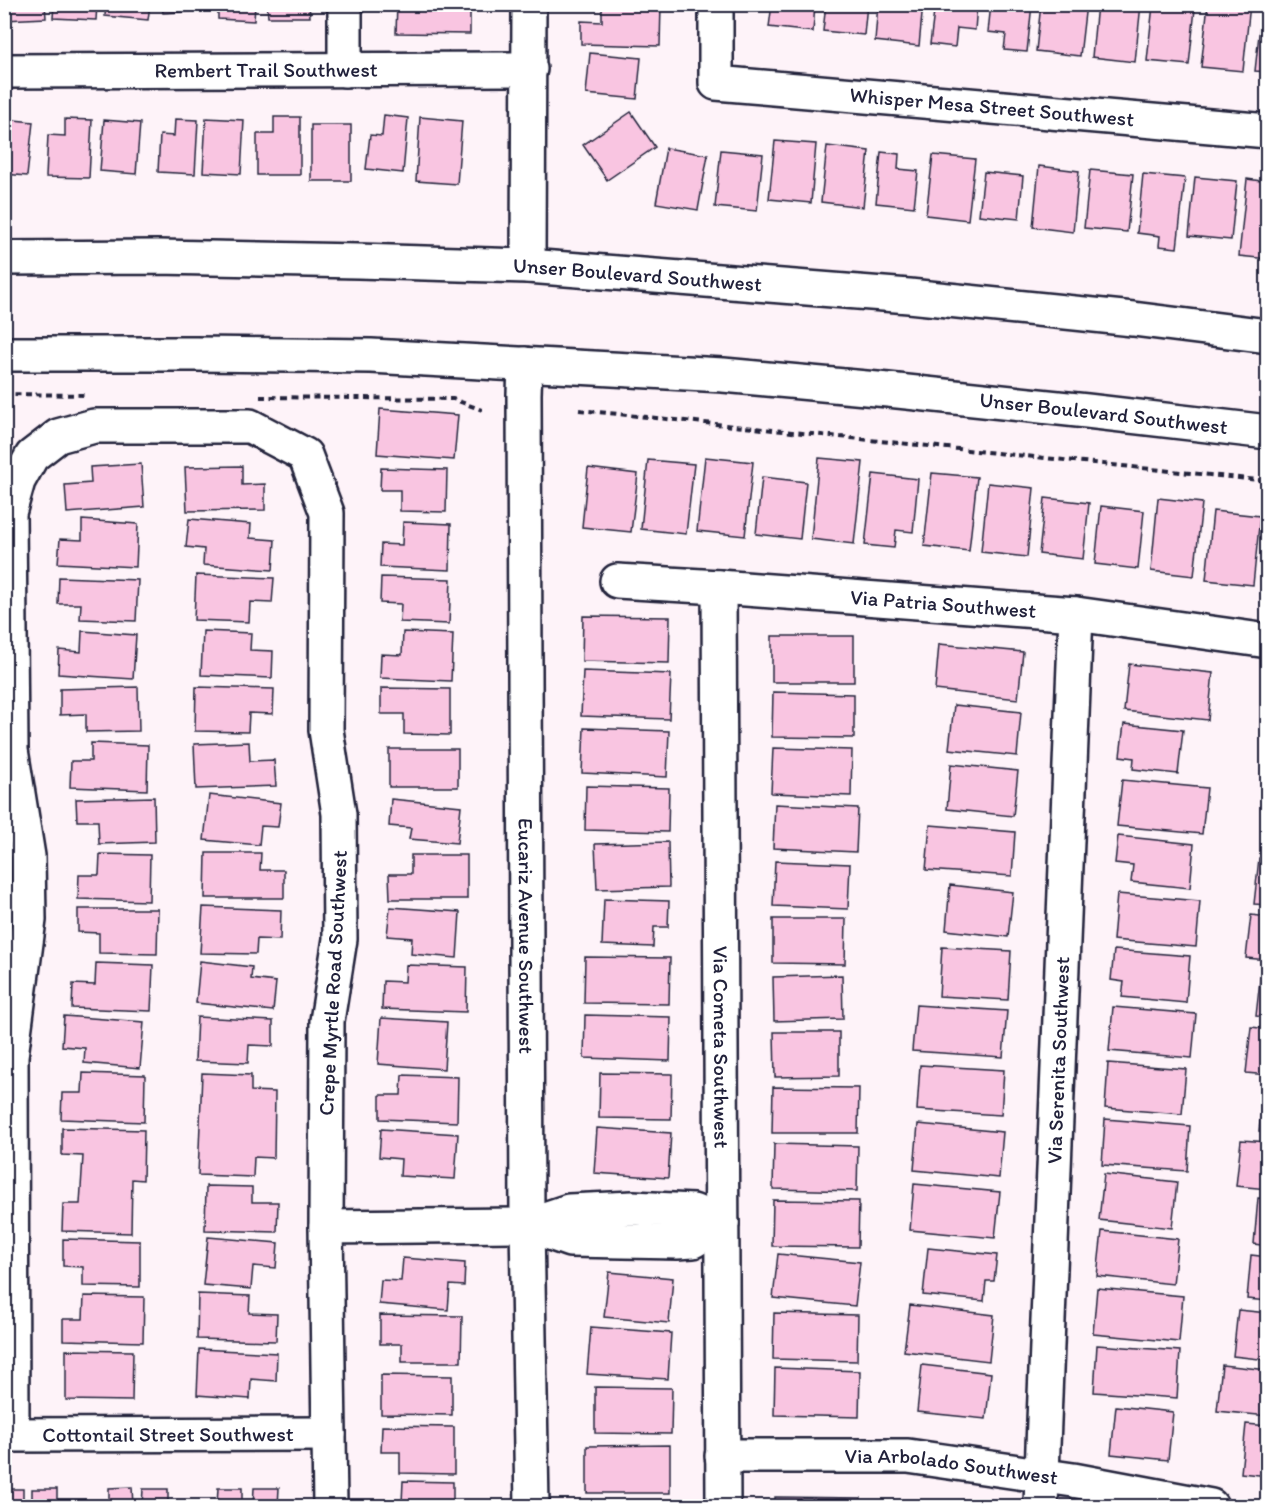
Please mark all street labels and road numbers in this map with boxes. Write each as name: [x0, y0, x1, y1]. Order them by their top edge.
street label: Rembert Trail Southwest: [154, 57, 378, 82]
street label: Whisper Mesa Street Southwest: [849, 82, 1136, 131]
street label: Unser Boulevard Southwest: [513, 253, 763, 296]
street label: Unser Boulevard Southwest: [978, 387, 1229, 439]
street label: Via Patria Southwest: [849, 584, 1037, 623]
street label: Eucariz Avenue Southwest: [514, 818, 539, 1054]
street label: Crepe Myrtle Road Southwest: [313, 850, 352, 1116]
street label: Via Cometa Southwest: [709, 946, 734, 1148]
street label: Via Serenita Southwest: [1041, 956, 1074, 1165]
street label: Cottontail Street Southwest: [42, 1421, 294, 1447]
street label: Via Arbolado Southwest: [845, 1443, 1060, 1490]

